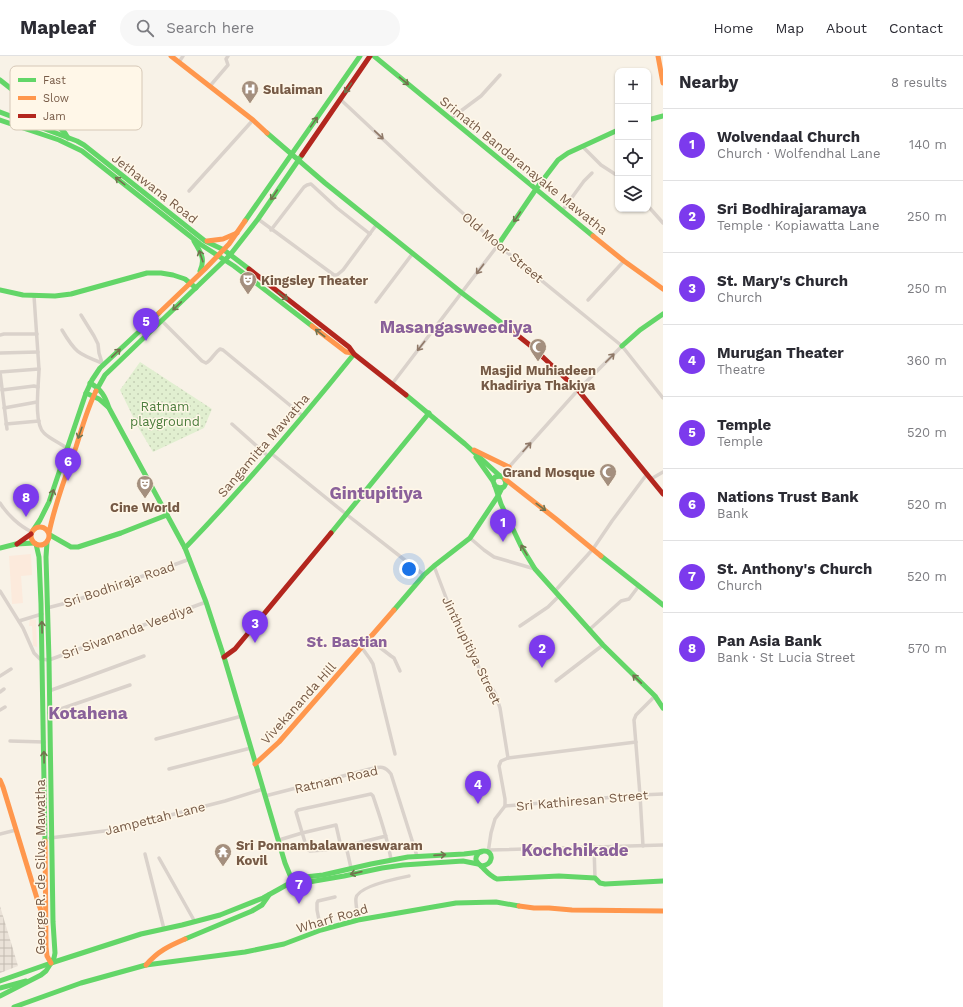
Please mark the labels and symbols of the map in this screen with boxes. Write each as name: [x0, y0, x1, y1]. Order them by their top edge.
legend: [10, 66, 142, 130]
text: Fast: [43, 74, 66, 87]
one-way arrow: [398, 76, 409, 85]
hospital icon: Sulaiman: [240, 79, 260, 104]
place label: Sulaiman: [263, 82, 323, 97]
one-way arrow: [344, 82, 352, 93]
text: Slow: [43, 92, 69, 105]
street label: Srimath Bandaranayake Mawatha: [437, 93, 611, 238]
text: Jam: [43, 110, 66, 123]
one-way arrow: [310, 117, 318, 128]
one-way arrow: [374, 130, 384, 140]
street label: Jethawana Road: [109, 150, 201, 227]
one-way arrow: [115, 177, 126, 185]
one-way arrow: [270, 189, 278, 200]
street label: Old Moor Street: [459, 209, 547, 286]
one-way arrow: [513, 211, 521, 222]
one-way arrow: [197, 250, 204, 263]
one-way arrow: [476, 263, 484, 274]
theatre icon: Kingsley Theater: [238, 270, 258, 295]
place label: Kingsley Theater: [261, 273, 369, 288]
one-way arrow: [277, 292, 288, 300]
one-way arrow: [172, 301, 182, 311]
pin: 5: [133, 308, 159, 341]
district label: Masangasweediya: [380, 317, 532, 337]
one-way arrow: [315, 329, 326, 337]
mosque icon: Masjid Muhiadeen Khadiriya Thakiya: [528, 337, 548, 362]
one-way arrow: [417, 341, 426, 352]
one-way arrow: [111, 348, 121, 358]
one-way arrow: [605, 353, 615, 363]
place label: Masjid Muhiadeen Khadiriya Thakiya: [480, 363, 596, 393]
street label: Sangamitta Mawatha: [214, 390, 313, 500]
park label: Ratnam playground: [130, 399, 200, 429]
one-way arrow: [76, 426, 83, 439]
one-way arrow: [522, 442, 532, 452]
pin: 6: [55, 448, 81, 481]
mosque icon: Grand Mosque: [598, 462, 618, 487]
place label: Grand Mosque: [502, 465, 595, 480]
theatre icon: Cine World: [135, 474, 155, 499]
district label: Gintupitiya: [330, 483, 423, 503]
pin: 8: [13, 484, 39, 517]
one-way arrow: [49, 488, 56, 501]
place label: Cine World: [110, 500, 180, 515]
one-way arrow: [535, 503, 546, 511]
pin: 1: [490, 509, 516, 542]
one-way arrow: [520, 545, 528, 556]
street label: Sri Bodhiraja Road: [62, 558, 177, 611]
your location: [399, 559, 419, 579]
street label: Jinthupitiya Street: [439, 594, 504, 707]
street label: Sri Sivananda Veediya: [60, 601, 195, 662]
pin: 3: [242, 610, 268, 643]
one-way arrow: [38, 621, 46, 634]
district label: St. Bastian: [307, 633, 387, 651]
pin: 2: [529, 635, 555, 668]
street label: Vivekananda Hill: [258, 659, 339, 747]
one-way arrow: [632, 674, 642, 684]
district label: Kotahena: [48, 703, 128, 723]
one-way arrow: [40, 751, 48, 764]
street label: Ratnam Road: [293, 763, 379, 796]
pin: 4: [465, 771, 491, 804]
street label: George R. de Silva Mawatha: [33, 779, 48, 955]
street label: Sri Kathiresan Street: [516, 787, 649, 814]
street label: Jampettah Lane: [103, 799, 207, 838]
place label: Sri Ponnambalawaneswaram Kovil: [236, 838, 423, 868]
district label: Kochchikade: [521, 840, 629, 860]
temple icon: Sri Ponnambalawaneswaram Kovil: [213, 842, 233, 867]
one-way arrow: [433, 851, 446, 858]
one-way arrow: [350, 870, 363, 878]
pin: 7: [286, 871, 312, 904]
street label: Wharf Road: [295, 901, 370, 936]

